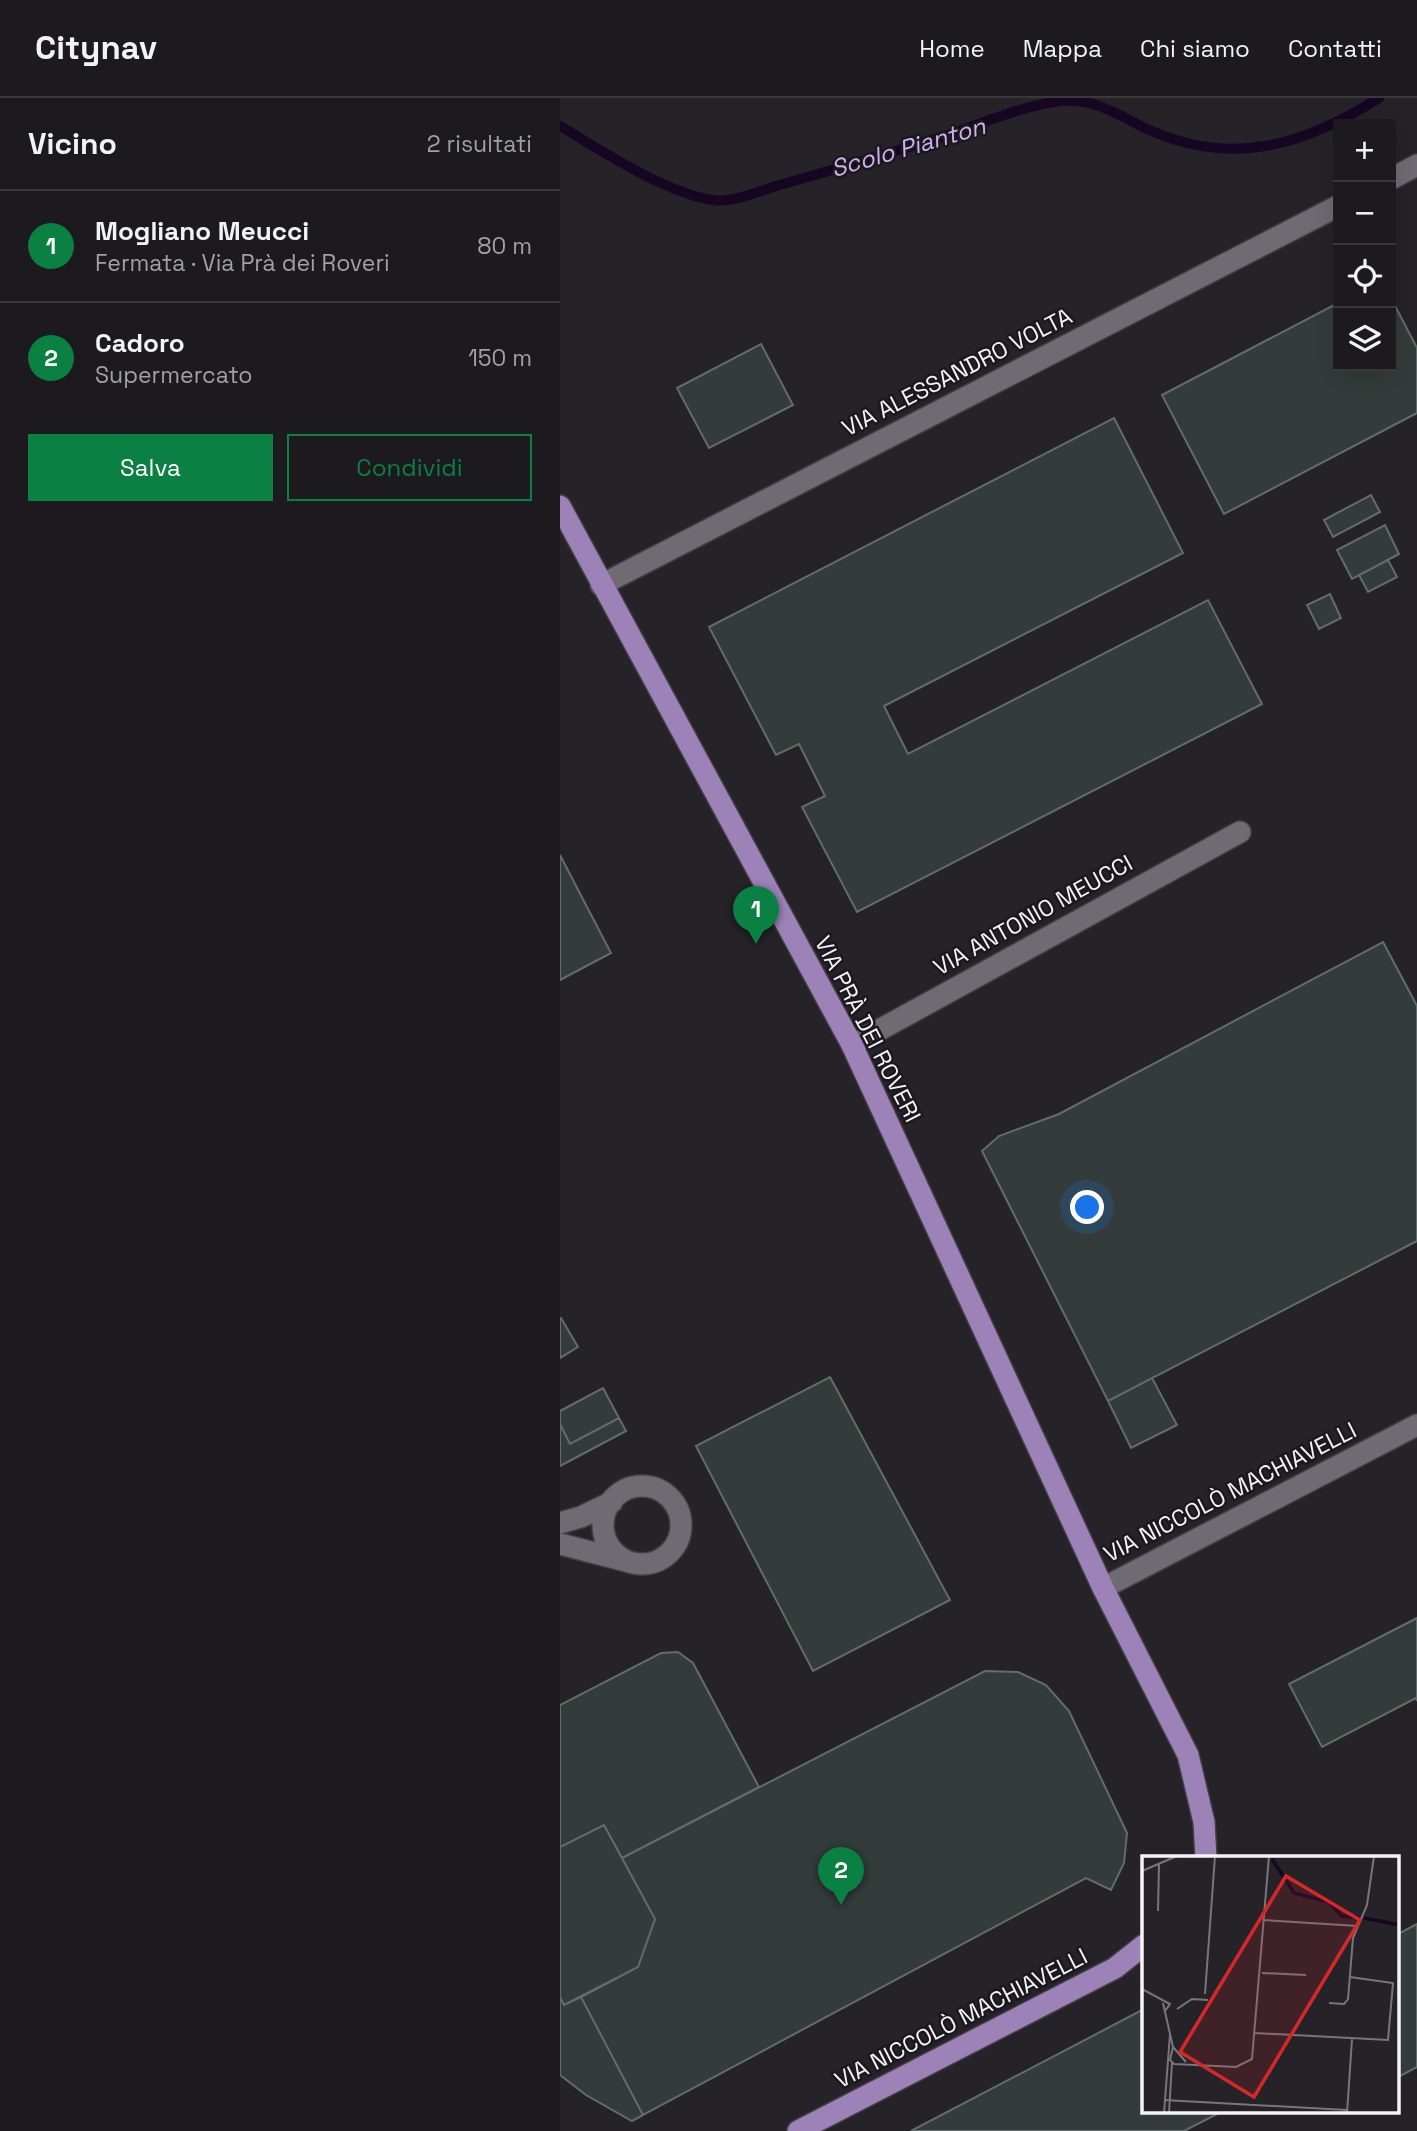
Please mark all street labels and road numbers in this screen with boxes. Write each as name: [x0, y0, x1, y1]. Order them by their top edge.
street label: VIA ALESSANDRO VOLTA: [837, 301, 1077, 443]
street label: VIA ANTONIO MEUCCI: [928, 848, 1138, 982]
street label: VIA PRÀ DEI ROVERI: [808, 931, 928, 1127]
street label: VIA NICCOLÒ MACHIAVELLI: [1098, 1415, 1362, 1569]
street label: VIA NICCOLÒ MACHIAVELLI: [829, 1941, 1093, 2095]

